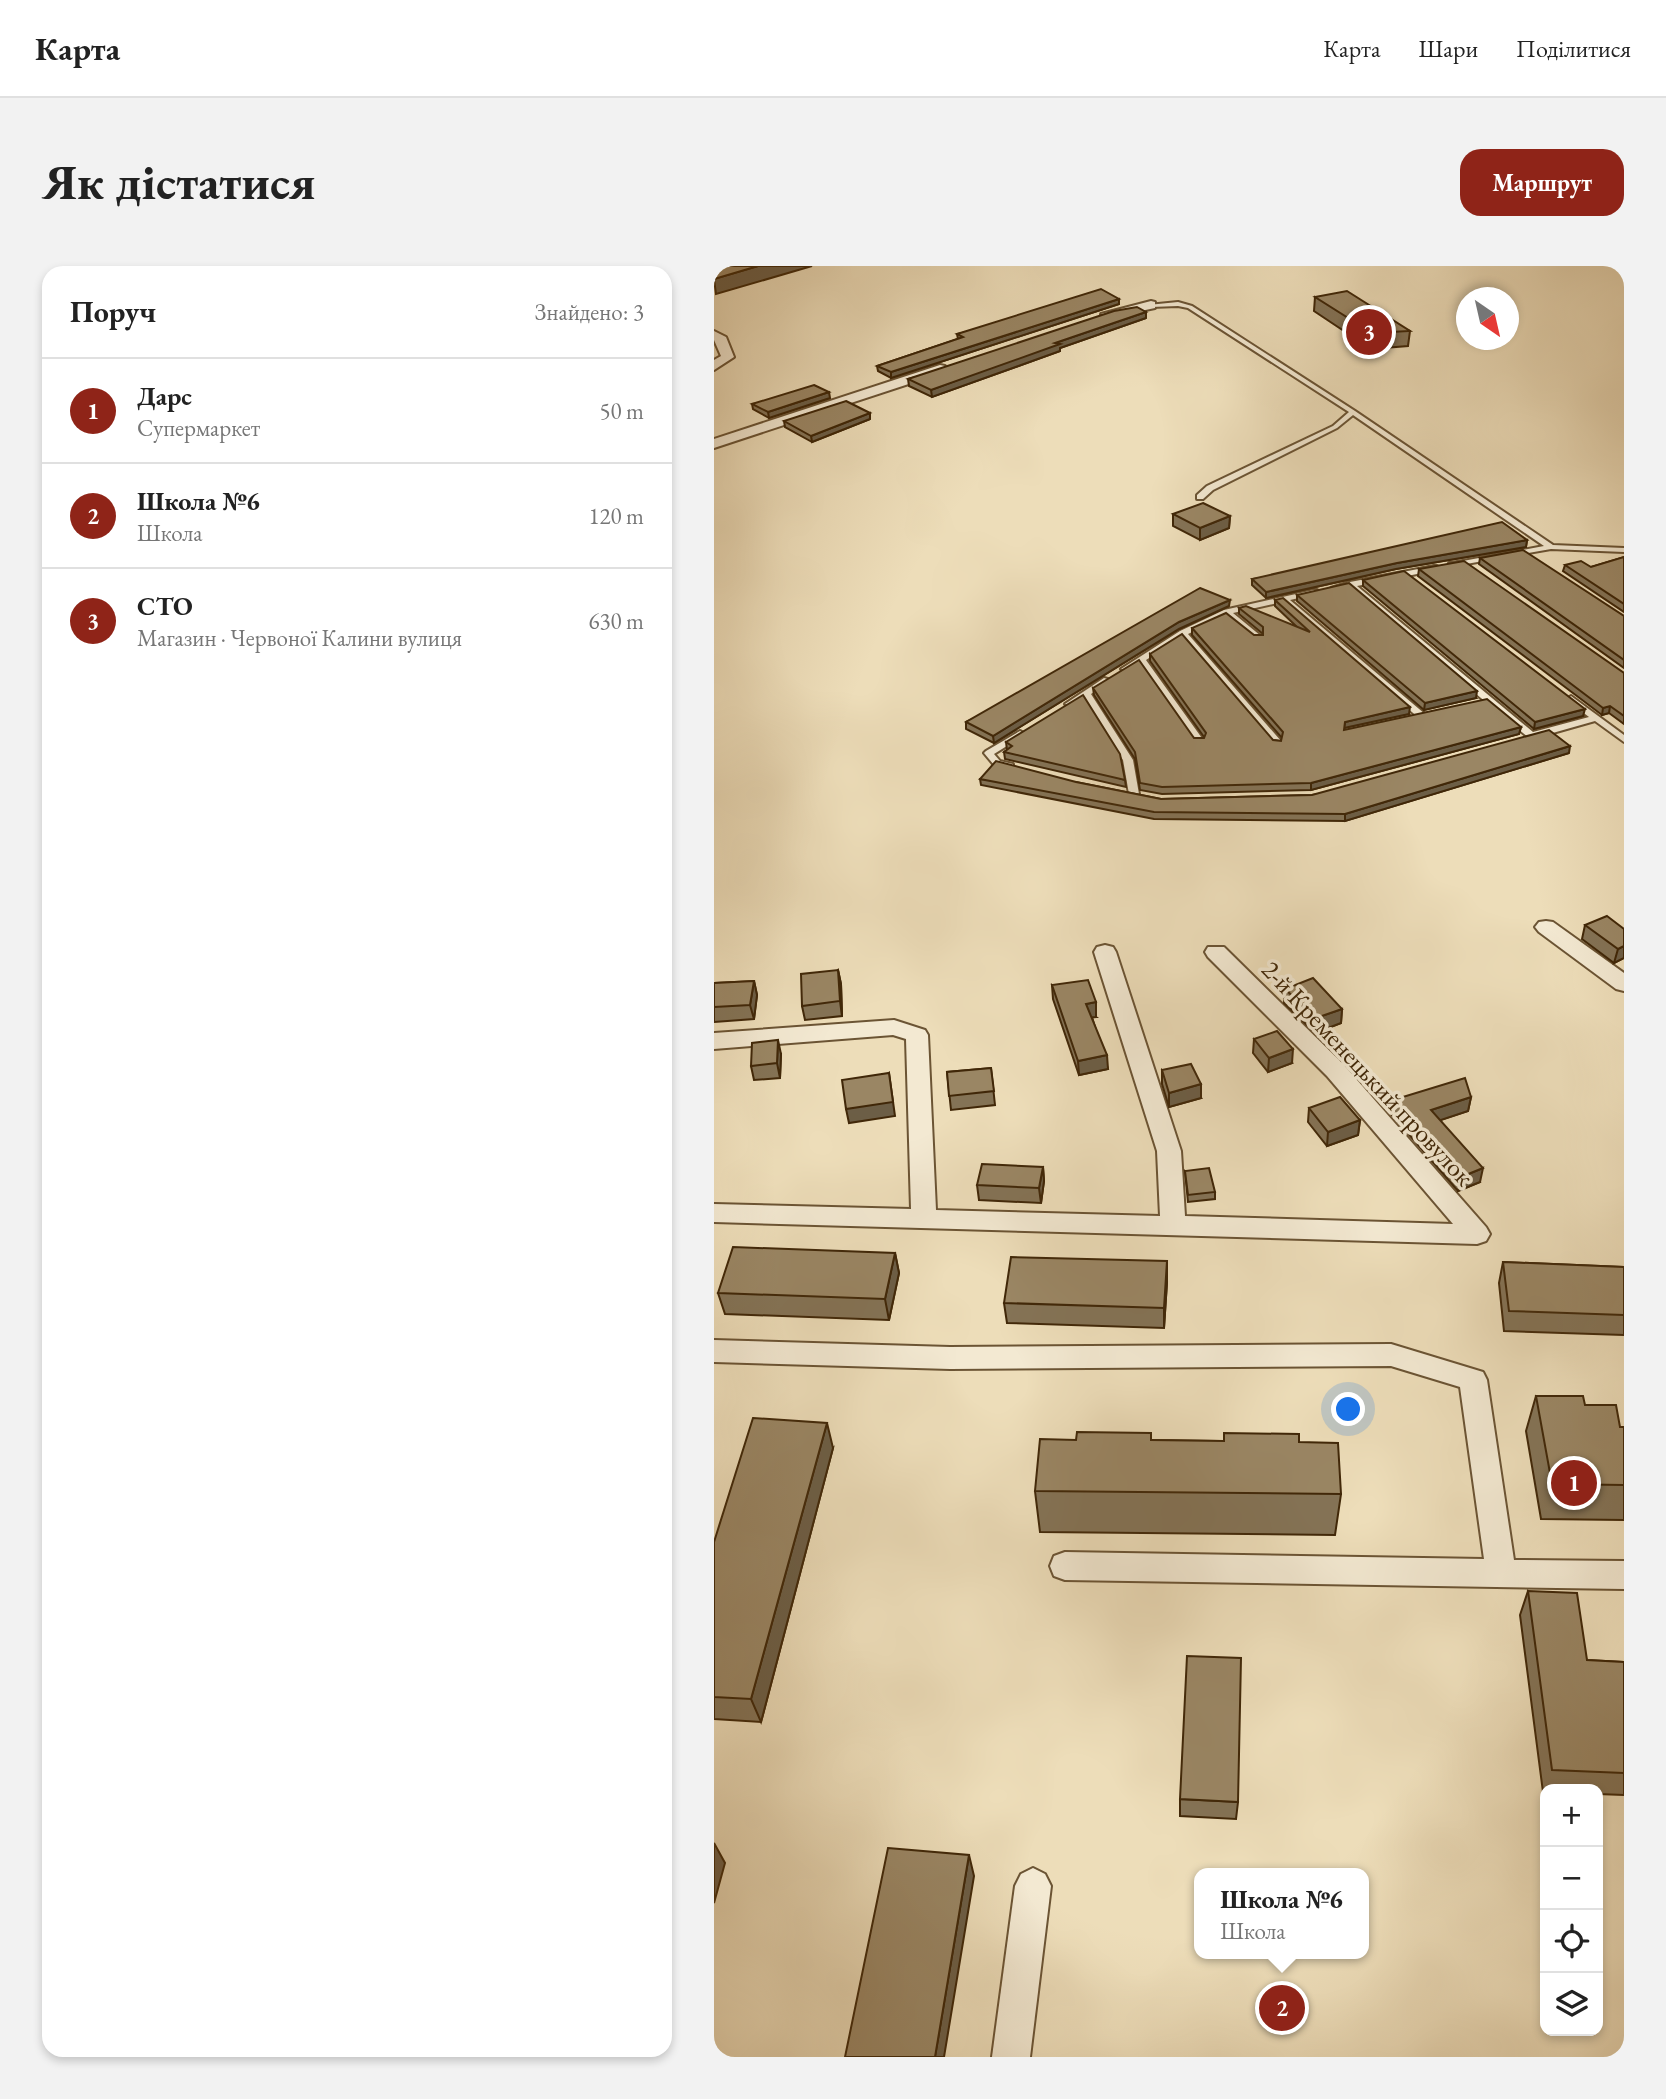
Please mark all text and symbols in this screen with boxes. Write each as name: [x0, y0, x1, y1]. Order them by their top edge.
text: Карта: [35, 27, 120, 70]
text: Карта: [1323, 33, 1381, 64]
text: Шари: [1419, 33, 1478, 64]
text: Поділитися: [1516, 33, 1631, 64]
button: Маршрут: [1460, 149, 1624, 216]
text: Як дістатися: [42, 150, 316, 214]
north arrow: [1456, 287, 1519, 350]
text: Поруч: [70, 292, 156, 331]
text: Знайдено: 3: [535, 297, 644, 327]
pin: 3: [1346, 306, 1392, 358]
text: Дарс: [137, 379, 192, 413]
text: 1: [87, 396, 99, 426]
text: 50 m: [599, 396, 644, 426]
text: Супермаркет: [137, 413, 260, 443]
text: Школа №6: [137, 484, 260, 518]
text: 2: [87, 501, 99, 531]
text: 120 m: [588, 501, 644, 531]
text: Школа: [137, 518, 202, 548]
text: СТО: [137, 589, 193, 623]
text: 3: [87, 606, 99, 636]
text: 630 m: [588, 606, 644, 636]
text: Магазин · Червоної Калини вулиця: [137, 623, 462, 653]
street label: 2-й Кременецький провулок: [1254, 953, 1482, 1193]
your location: [1331, 1392, 1365, 1426]
pin: 1: [1551, 1457, 1597, 1509]
map controls: [1540, 1784, 1603, 2036]
button: +: [1540, 1784, 1603, 1847]
button: −: [1540, 1847, 1603, 1910]
popup: [1194, 1868, 1369, 1959]
text: Школа №6: [1220, 1882, 1343, 1916]
button: locate: [1540, 1910, 1603, 1973]
text: Школа: [1220, 1916, 1286, 1946]
button: layers: [1540, 1973, 1603, 2036]
pin: 2: [1259, 1982, 1305, 2034]

